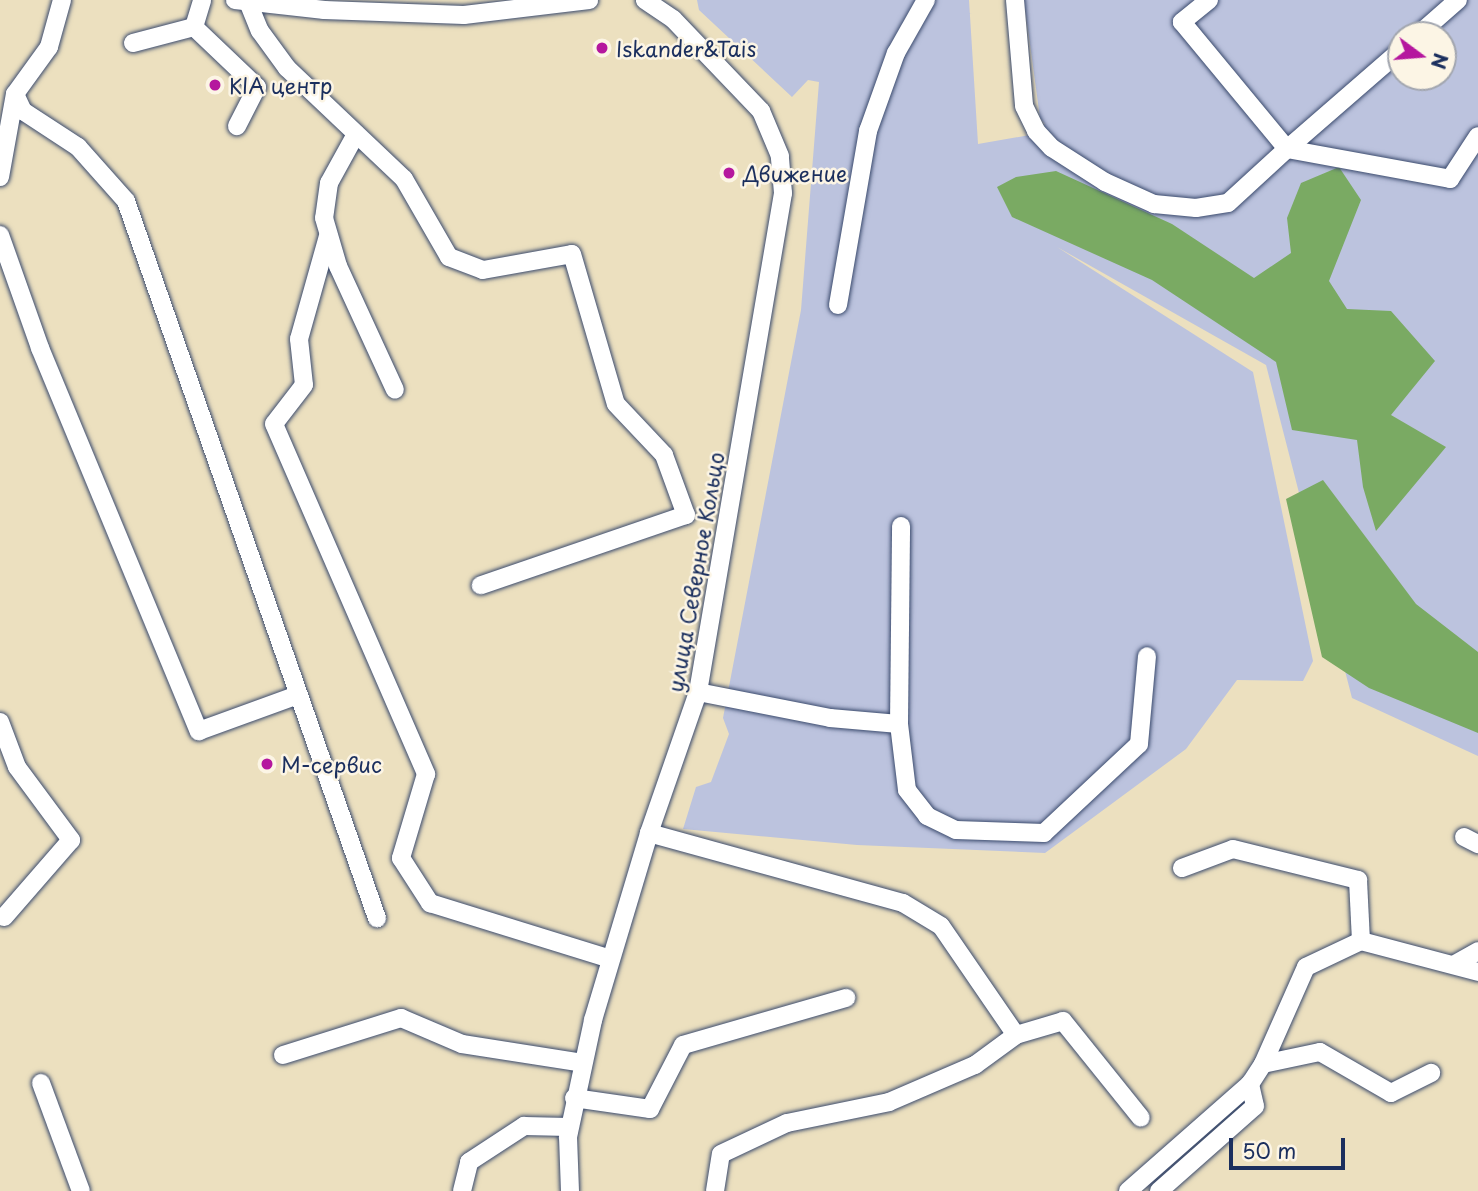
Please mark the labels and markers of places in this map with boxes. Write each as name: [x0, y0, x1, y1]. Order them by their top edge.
place label: Iskander&Tais: [616, 35, 756, 61]
marker: Iskander&Tais: [594, 40, 610, 56]
place label: KIA центр: [229, 72, 334, 98]
marker: KIA центр: [207, 77, 223, 93]
place label: Движение: [743, 160, 847, 186]
marker: Движение: [721, 165, 737, 181]
place label: М-сервис: [281, 751, 382, 777]
marker: М-сервис: [259, 756, 275, 772]

